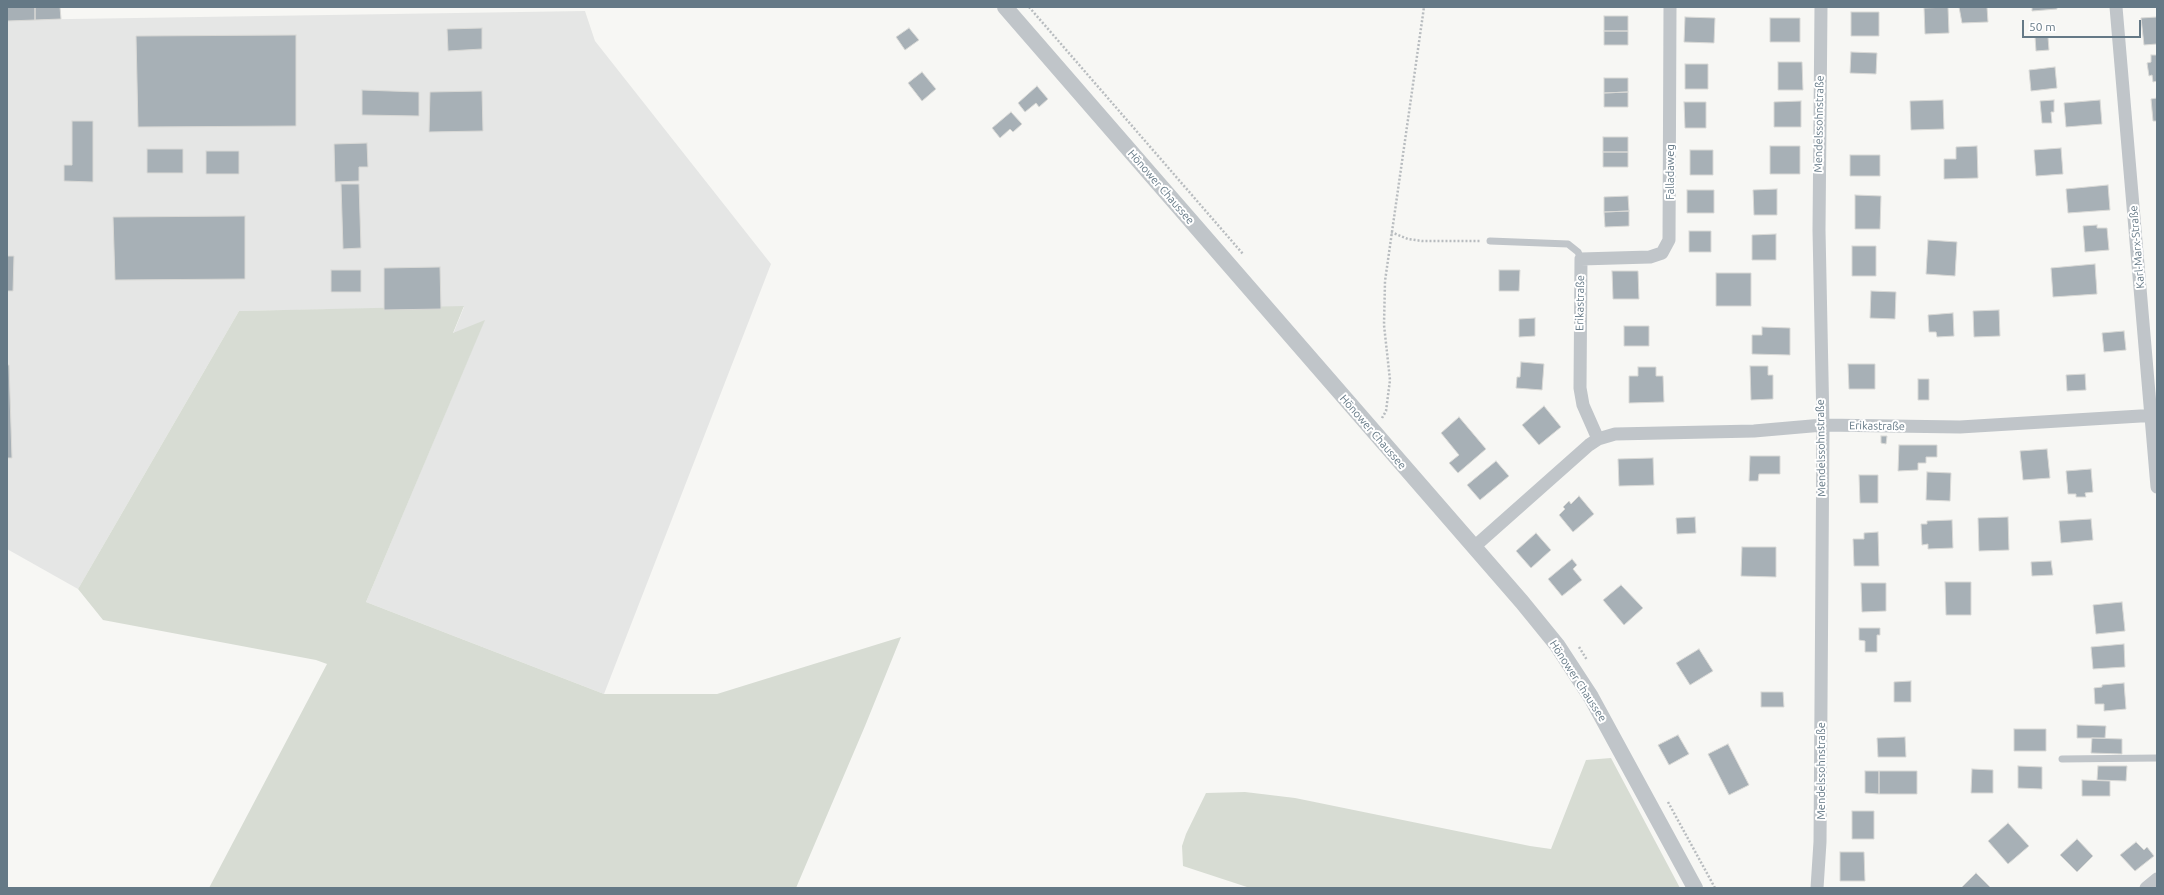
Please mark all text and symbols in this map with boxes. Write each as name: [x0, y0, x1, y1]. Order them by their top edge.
scale bar: [2024, 12, 2143, 38]
text: 50 m: [2029, 20, 2056, 33]
street label: Mendelssohnstraße: [1812, 75, 1826, 173]
street label: Falladaweg: [1663, 144, 1677, 200]
street label: Hönower Chaussee: [1125, 147, 1197, 227]
street label: Karl-Marx-Straße: [2127, 205, 2147, 289]
street label: Erikastraße: [1573, 275, 1587, 331]
street label: Hönower Chaussee: [1337, 392, 1409, 472]
street label: Mendelssohnstraße: [1814, 399, 1828, 497]
street label: Erikastraße: [1849, 419, 1905, 433]
street label: Hönower Chaussee: [1547, 638, 1609, 724]
street label: Mendelssohnstraße: [1814, 722, 1828, 820]

